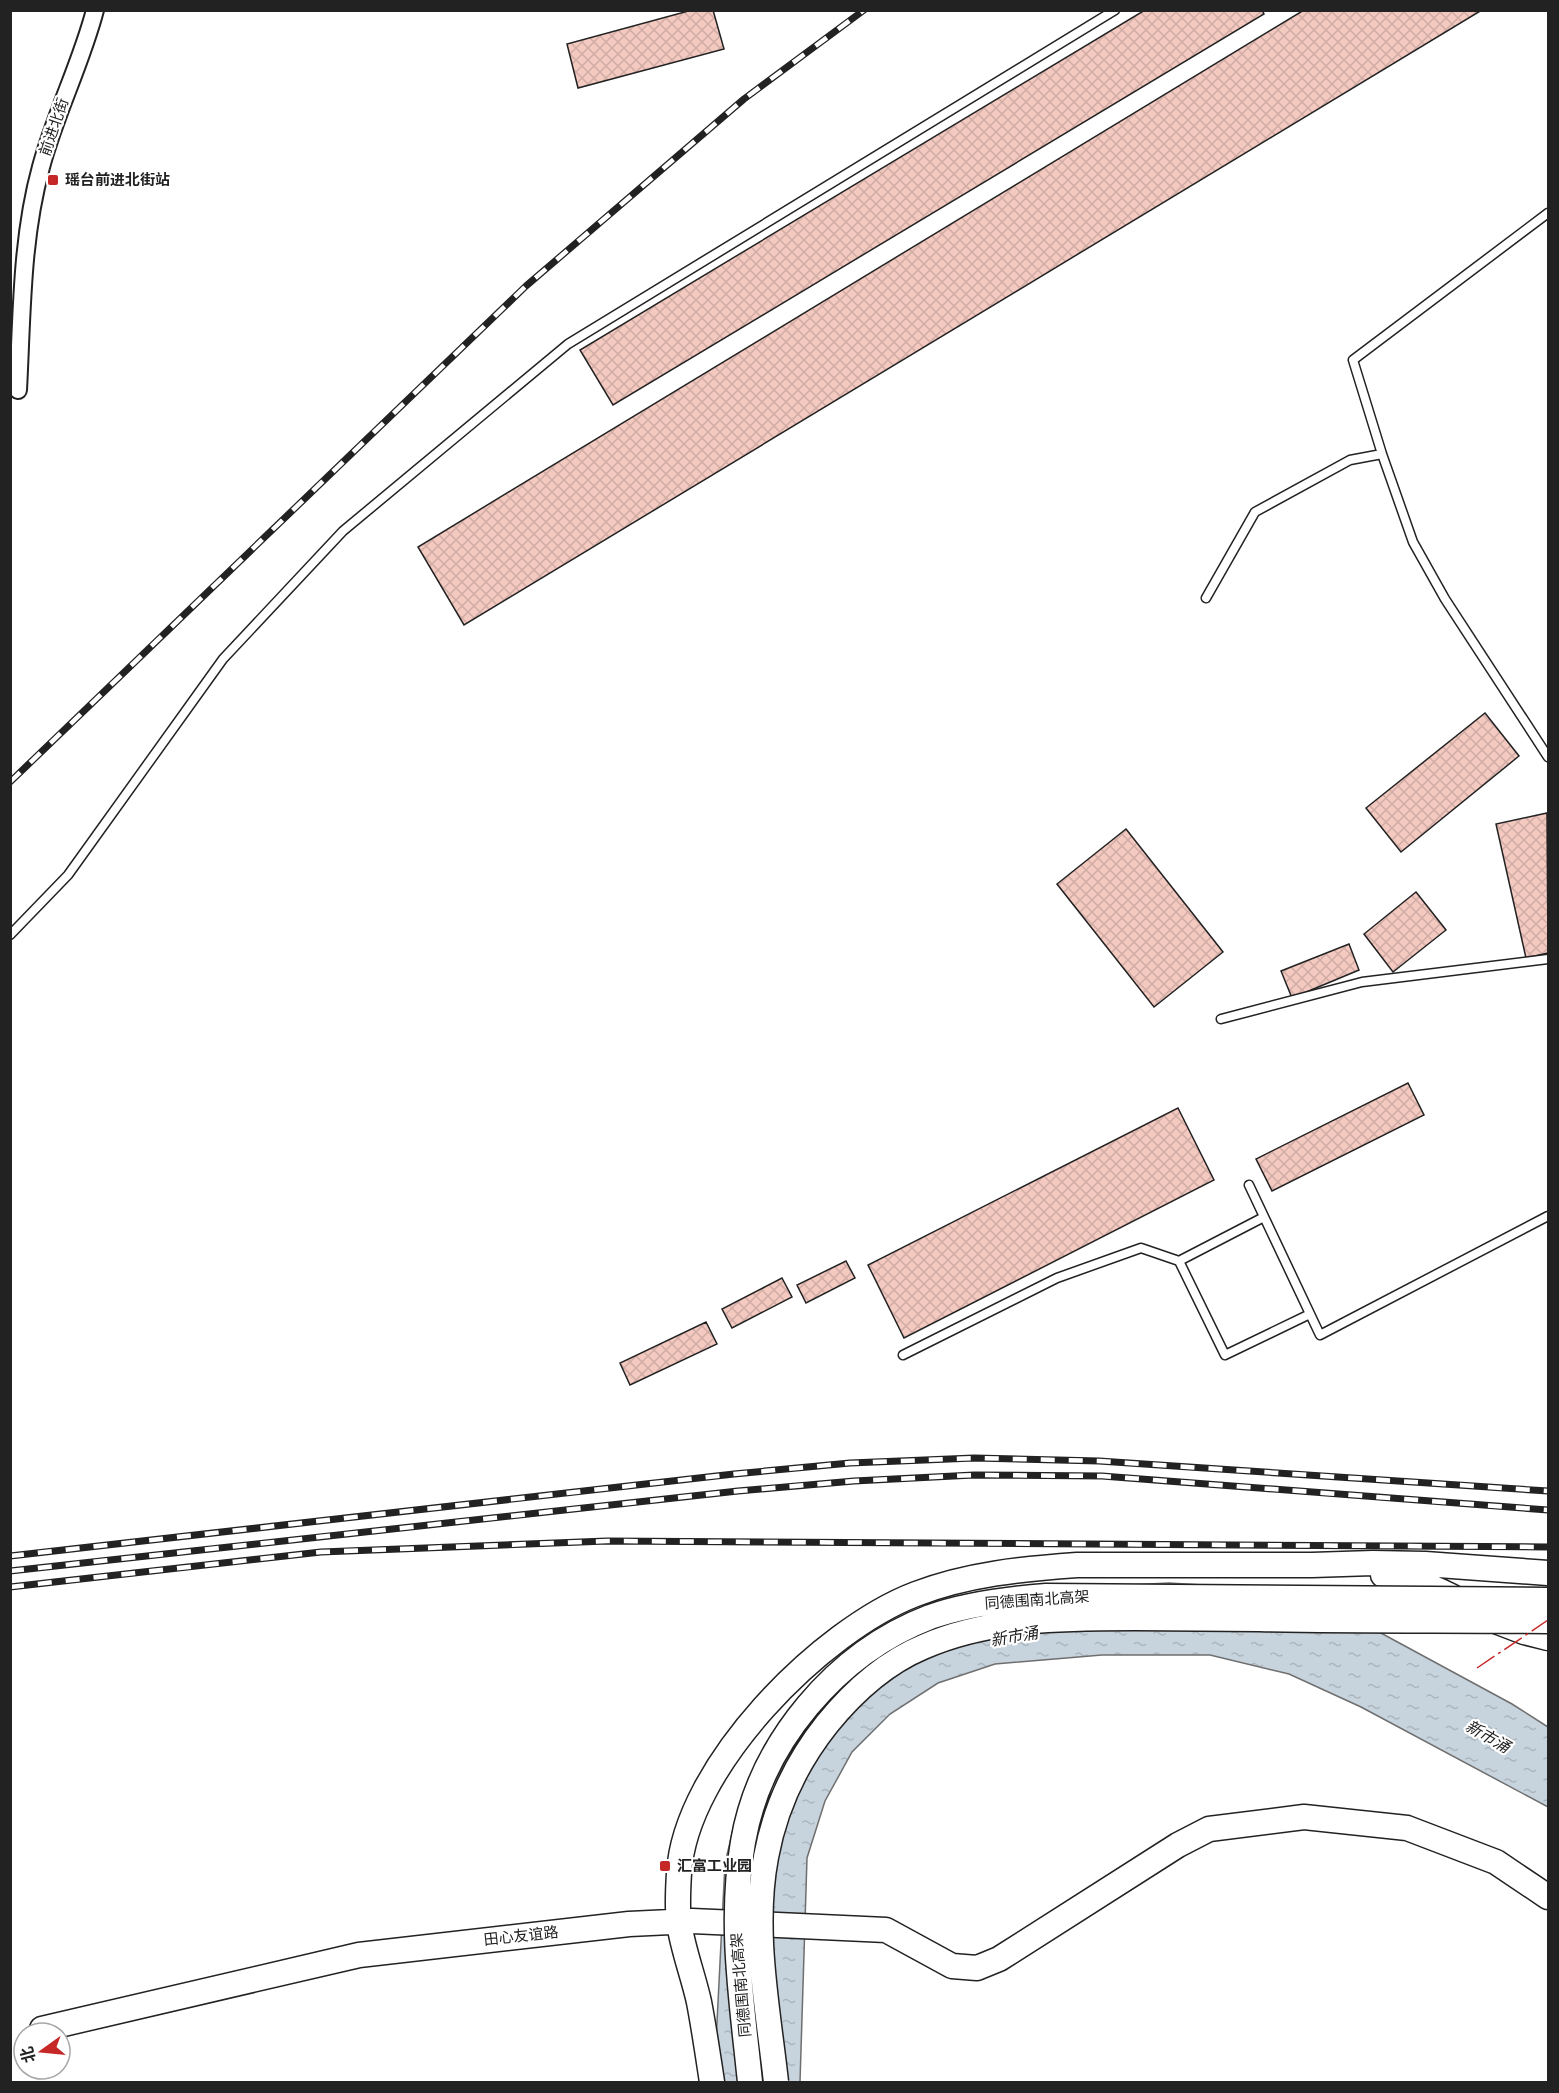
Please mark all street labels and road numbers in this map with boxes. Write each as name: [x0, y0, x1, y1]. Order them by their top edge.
street label: 前进北街: [36, 96, 72, 158]
street label: 同德围南北高架: [984, 1587, 1090, 1613]
street label: 田心友谊路: [483, 1923, 559, 1949]
street label: 同德围南北高架: [727, 1932, 755, 2038]

